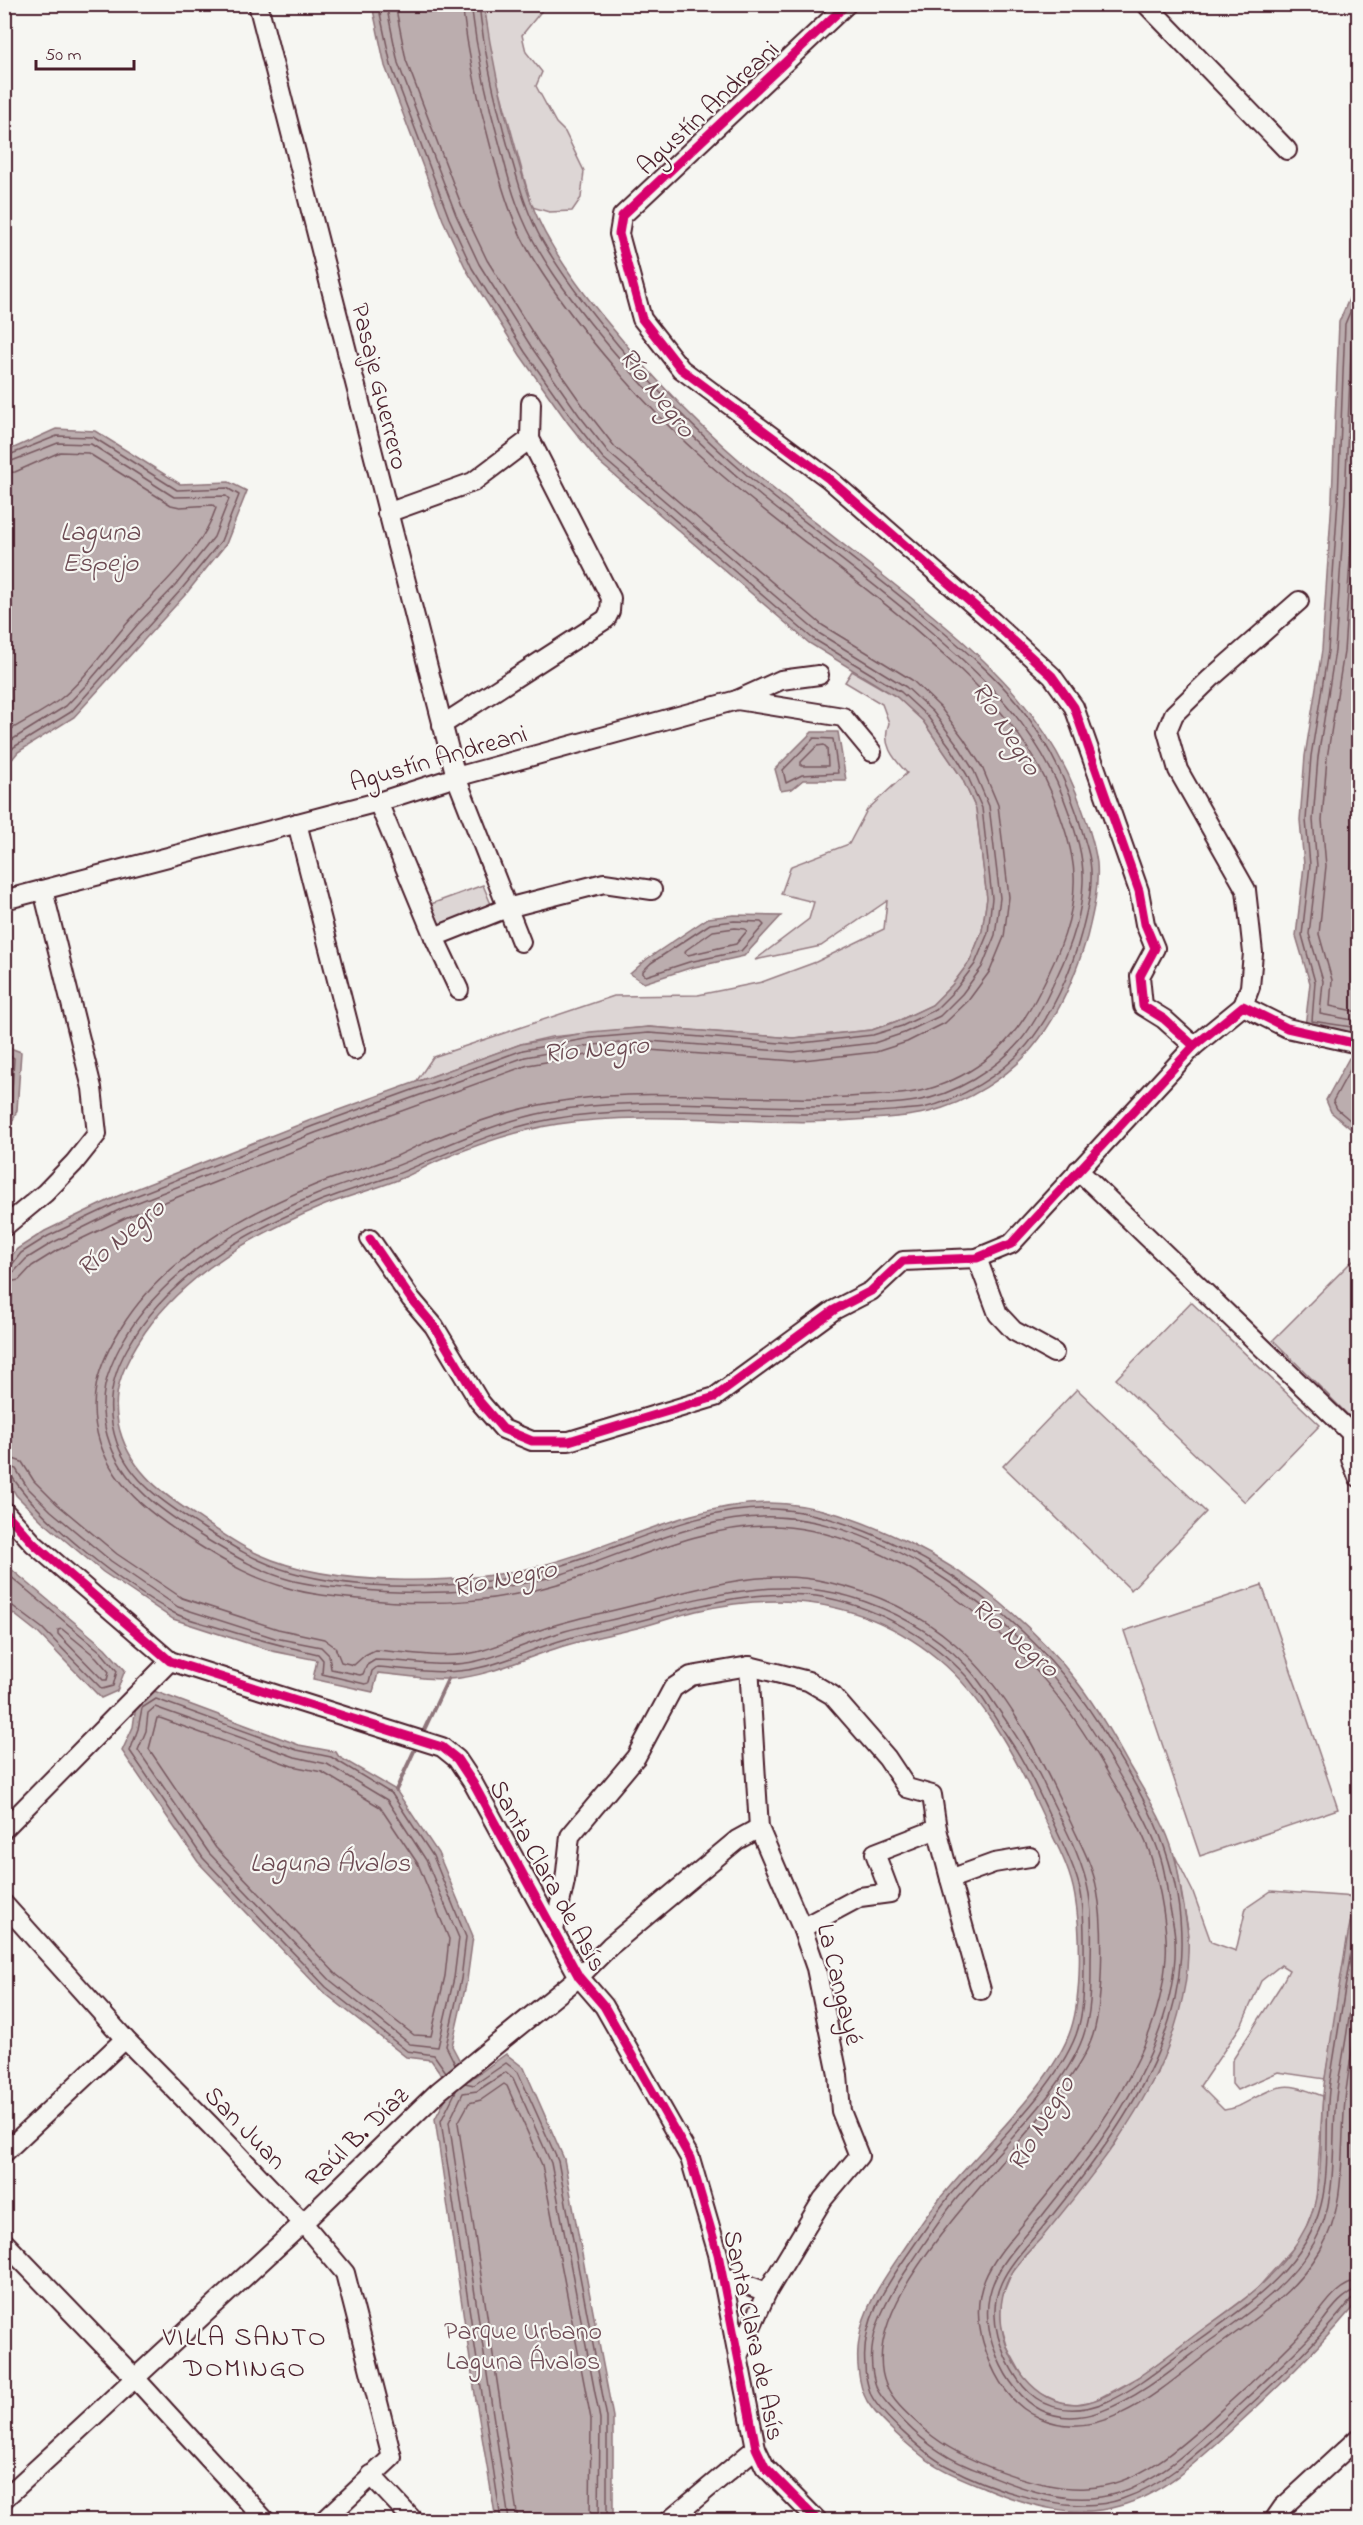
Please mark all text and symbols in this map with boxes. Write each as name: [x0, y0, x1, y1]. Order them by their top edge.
scale bar: [36, 33, 134, 71]
street label: Agustín Andreani: [629, 33, 789, 186]
text: 50 m: [45, 43, 82, 69]
street label: Pasaje Guerrero: [339, 300, 417, 474]
water label: Río Negro: [607, 340, 704, 448]
water label: Laguna Espejo: [60, 514, 140, 584]
water label: Río Negro: [959, 675, 1050, 786]
street label: Agustín Andreani: [346, 716, 532, 803]
water label: Río Negro: [542, 1026, 651, 1076]
water label: Río Negro: [69, 1189, 176, 1289]
water label: Río Negro: [449, 1550, 561, 1610]
water label: Río Negro: [961, 1590, 1068, 1690]
street label: Santa Clara de Asís: [478, 1774, 615, 1979]
water label: Laguna Ávalos: [250, 1845, 411, 1885]
street label: La Cangayé: [805, 1920, 872, 2050]
water label: Río Negro: [998, 2068, 1087, 2180]
street label: San Juan: [194, 2078, 294, 2180]
street label: Raúl B. Díaz: [297, 2079, 419, 2198]
street label: Santa Clara de Asís: [711, 2227, 793, 2444]
park label: Parque Urbano Laguna Ávalos: [444, 2314, 602, 2382]
district label: VILLA SANTO DOMINGO: [162, 2319, 327, 2389]

